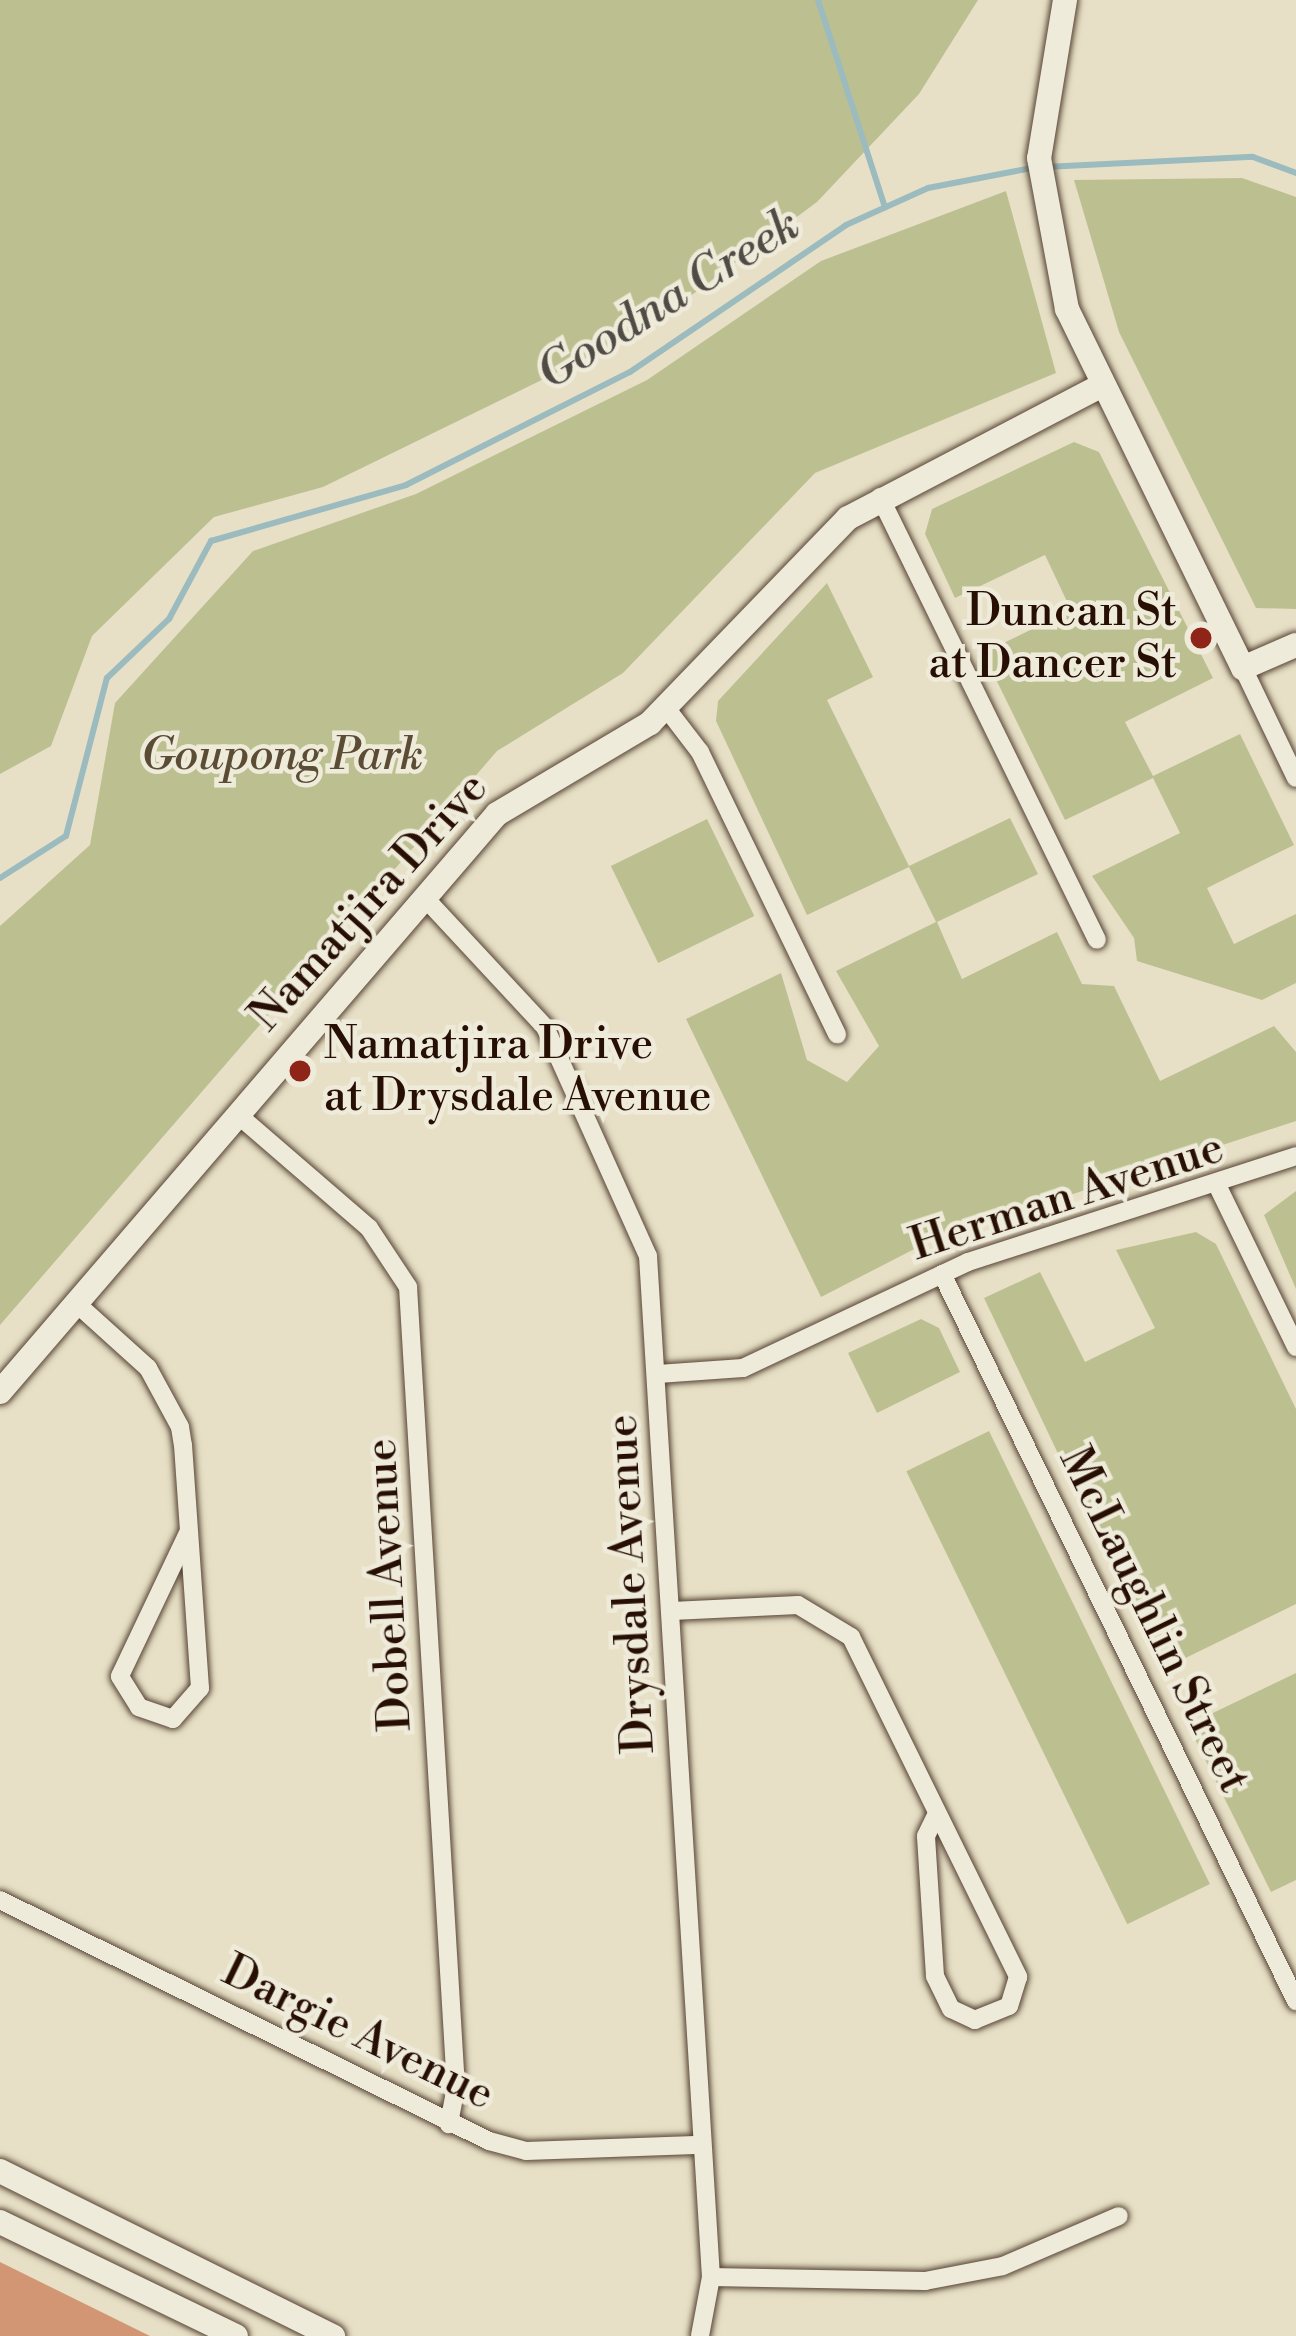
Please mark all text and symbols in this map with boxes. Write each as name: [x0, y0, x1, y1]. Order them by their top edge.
water label: Goodna Creek: [527, 196, 811, 404]
place label: Duncan St at Dancer St: [929, 585, 1177, 691]
marker: Duncan St at Dancer St: [1188, 625, 1214, 651]
park label: Goupong Park: [141, 729, 423, 783]
street label: Namatjira Drive: [239, 762, 499, 1042]
place label: Namatjira Drive at Drysdale Avenue: [324, 1018, 712, 1124]
marker: Namatjira Drive at Drysdale Avenue: [287, 1058, 313, 1084]
street label: Herman Avenue: [904, 1121, 1230, 1273]
street label: Drysdale Avenue: [595, 1413, 667, 1755]
street label: Dobell Avenue: [354, 1437, 424, 1733]
street label: McLaughlin Street: [1047, 1439, 1261, 1801]
street label: Dargie Avenue: [213, 1944, 503, 2122]

